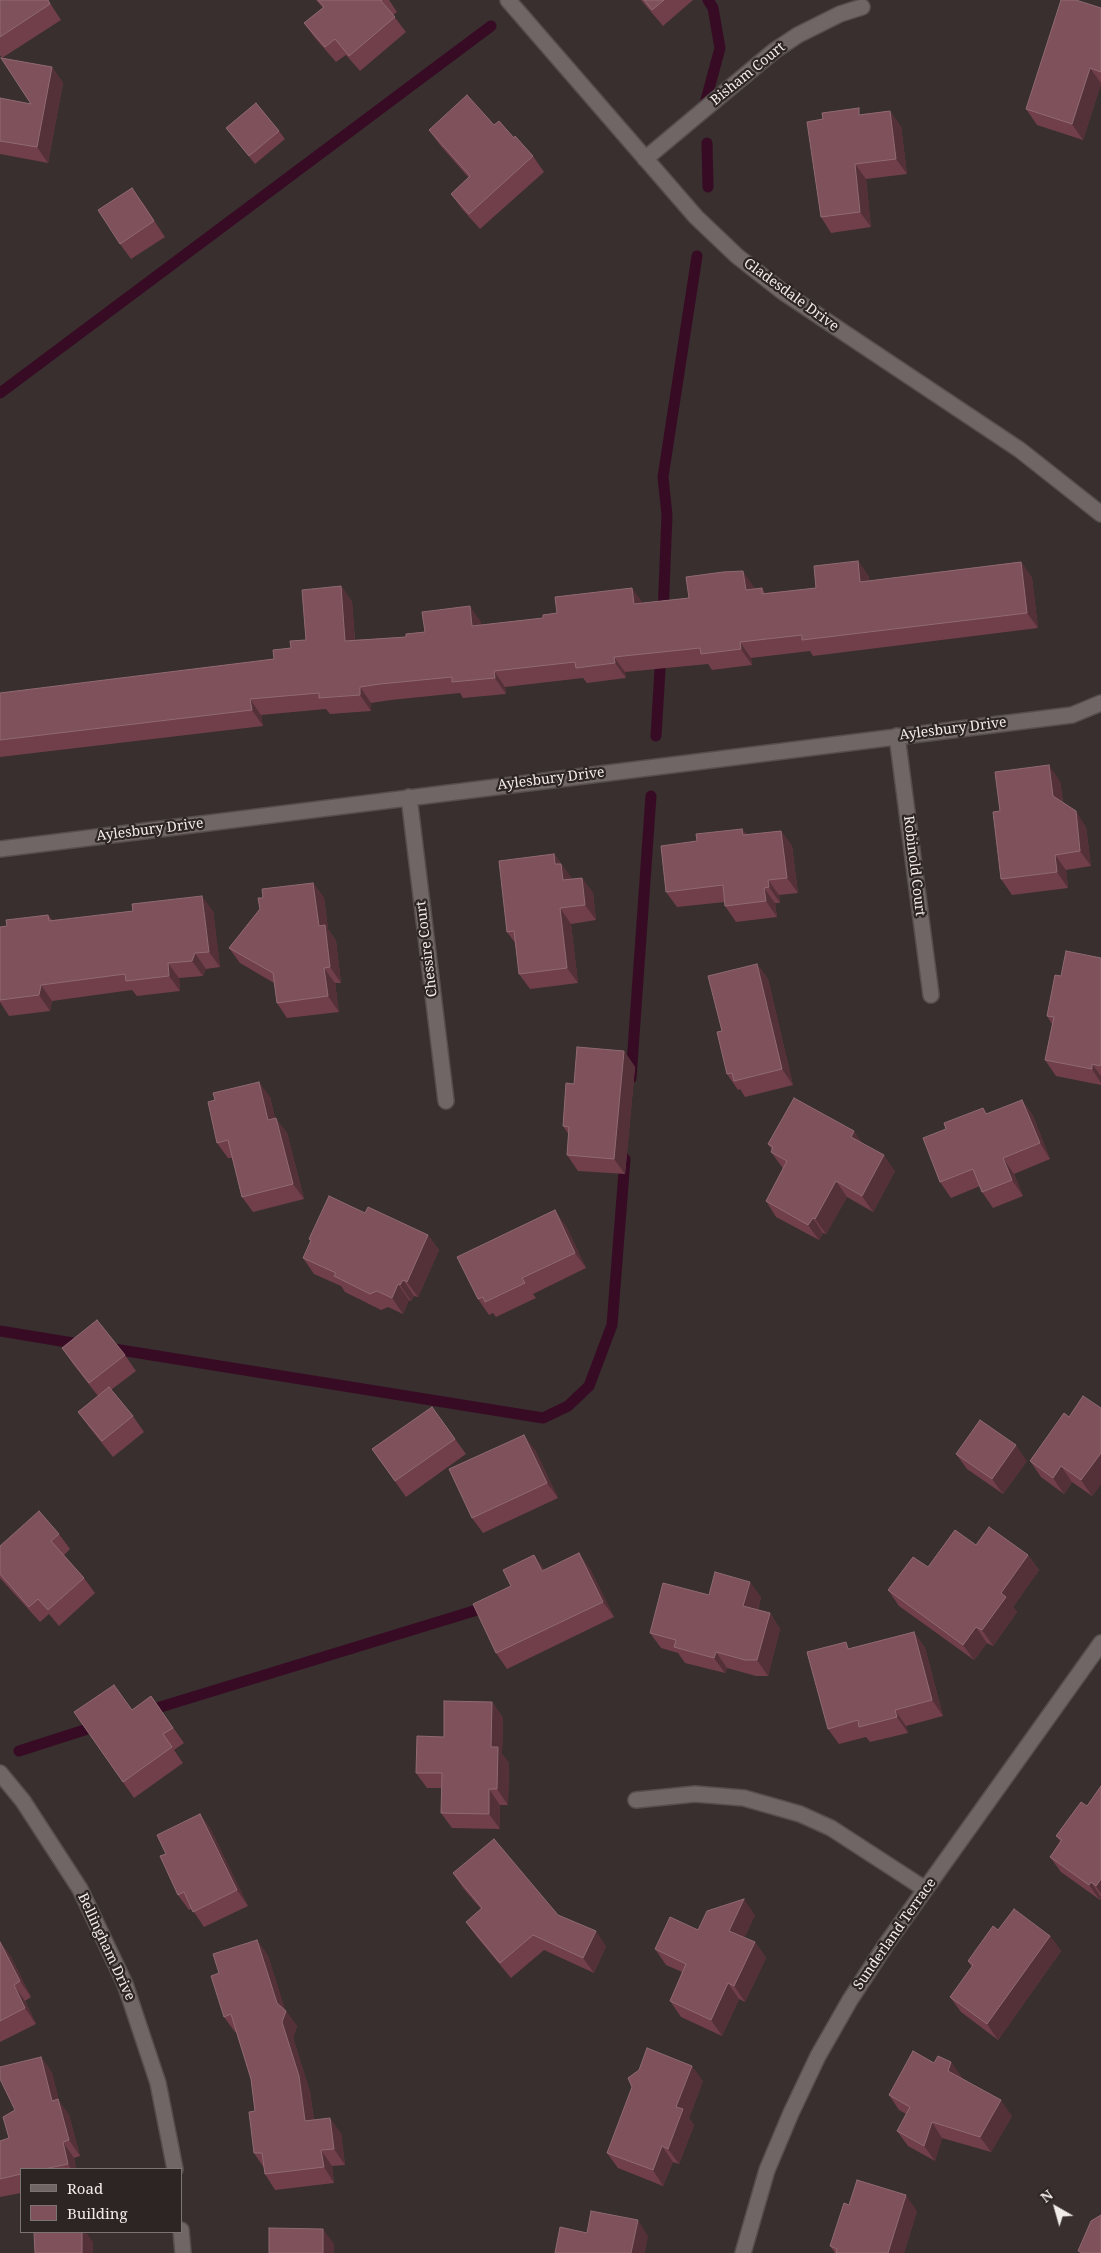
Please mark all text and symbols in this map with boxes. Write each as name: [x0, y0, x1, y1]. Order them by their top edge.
street label: Bisham Court: [707, 39, 789, 109]
street label: Gladesdale Drive: [740, 255, 842, 335]
street label: Aylesbury Drive: [899, 714, 1007, 744]
street label: Aylesbury Drive: [497, 764, 605, 794]
street label: Aylesbury Drive: [96, 815, 204, 845]
street label: Robinold Court: [900, 815, 928, 917]
street label: Chessire Court: [413, 900, 441, 998]
street label: Sunderland Terrace: [850, 1875, 940, 1993]
street label: Bellingham Drive: [74, 1890, 138, 2004]
legend: [20, 2168, 182, 2233]
text: Road: [67, 2178, 103, 2198]
north arrow: [1031, 2183, 1081, 2233]
text: N: [1036, 2185, 1057, 2207]
text: Building: [67, 2203, 128, 2223]

